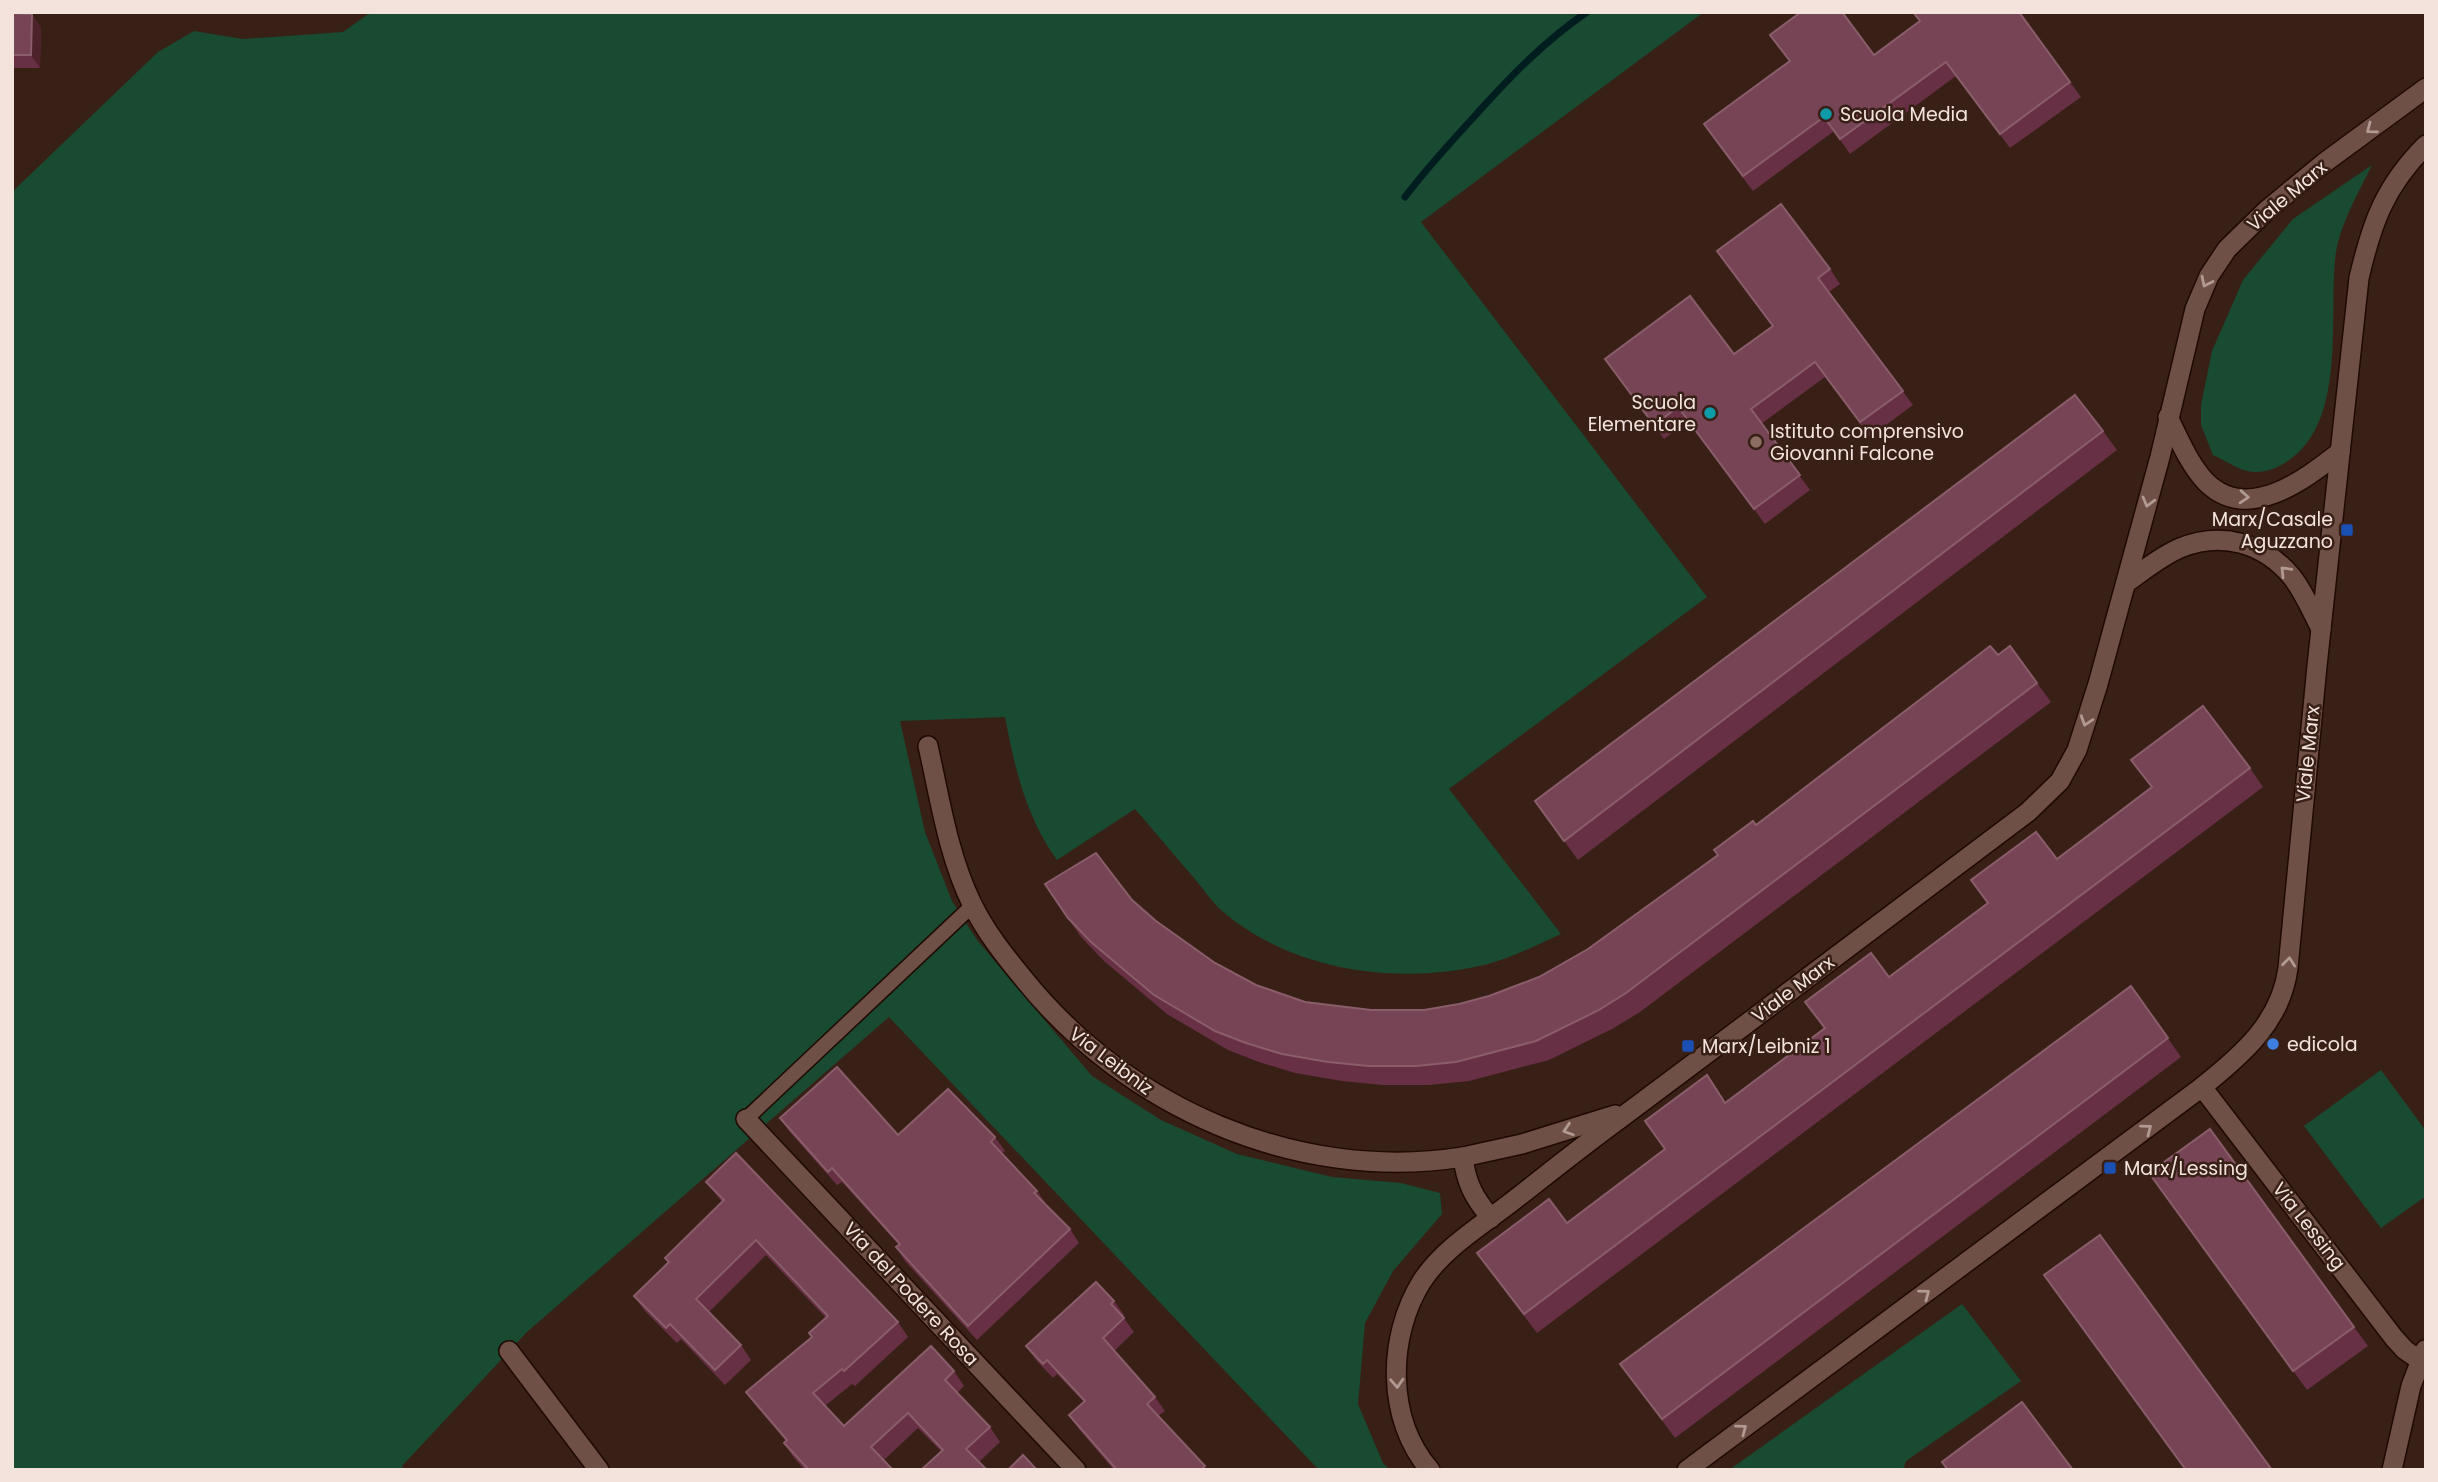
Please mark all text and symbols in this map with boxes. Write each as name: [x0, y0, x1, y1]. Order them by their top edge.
place label: Scuola Media: [1840, 101, 1968, 128]
marker: Scuola Media: [1818, 106, 1834, 122]
one-way arrow: [2366, 120, 2379, 133]
street label: Viale Marx: [2241, 154, 2333, 238]
one-way arrow: [2201, 275, 2215, 287]
place label: Scuola Elementare: [1588, 389, 1696, 438]
marker: Scuola Elementare: [1702, 405, 1718, 421]
place label: Istituto comprensivo Giovanni Falcone: [1770, 418, 1964, 467]
marker: Istituto comprensivo Giovanni Falcone: [1748, 434, 1764, 450]
one-way arrow: [2239, 489, 2250, 504]
one-way arrow: [2141, 496, 2156, 508]
place label: Marx/Casale Aguzzano: [2212, 506, 2333, 555]
marker: Marx/Casale Aguzzano: [2339, 522, 2355, 538]
one-way arrow: [2281, 566, 2294, 579]
street label: Viale Marx: [2289, 704, 2327, 804]
one-way arrow: [2080, 715, 2095, 727]
street label: Viale Marx: [1746, 949, 1840, 1029]
one-way arrow: [2281, 956, 2296, 967]
street label: Via Leibniz: [1064, 1021, 1158, 1101]
place label: edicola: [2287, 1031, 2358, 1058]
place label: Marx/Leibniz 1: [1702, 1033, 1831, 1060]
marker: edicola: [2265, 1036, 2281, 1052]
marker: Marx/Leibniz 1: [1680, 1038, 1696, 1054]
one-way arrow: [1562, 1122, 1575, 1136]
one-way arrow: [2139, 1124, 2151, 1137]
place label: Marx/Lessing: [2124, 1155, 2248, 1182]
marker: Marx/Lessing: [2102, 1160, 2118, 1176]
street label: Via Lessing: [2266, 1176, 2352, 1276]
street label: Via del Podere Rosa: [837, 1216, 985, 1372]
one-way arrow: [1917, 1289, 1929, 1302]
one-way arrow: [1389, 1378, 1404, 1389]
one-way arrow: [1734, 1425, 1747, 1437]

